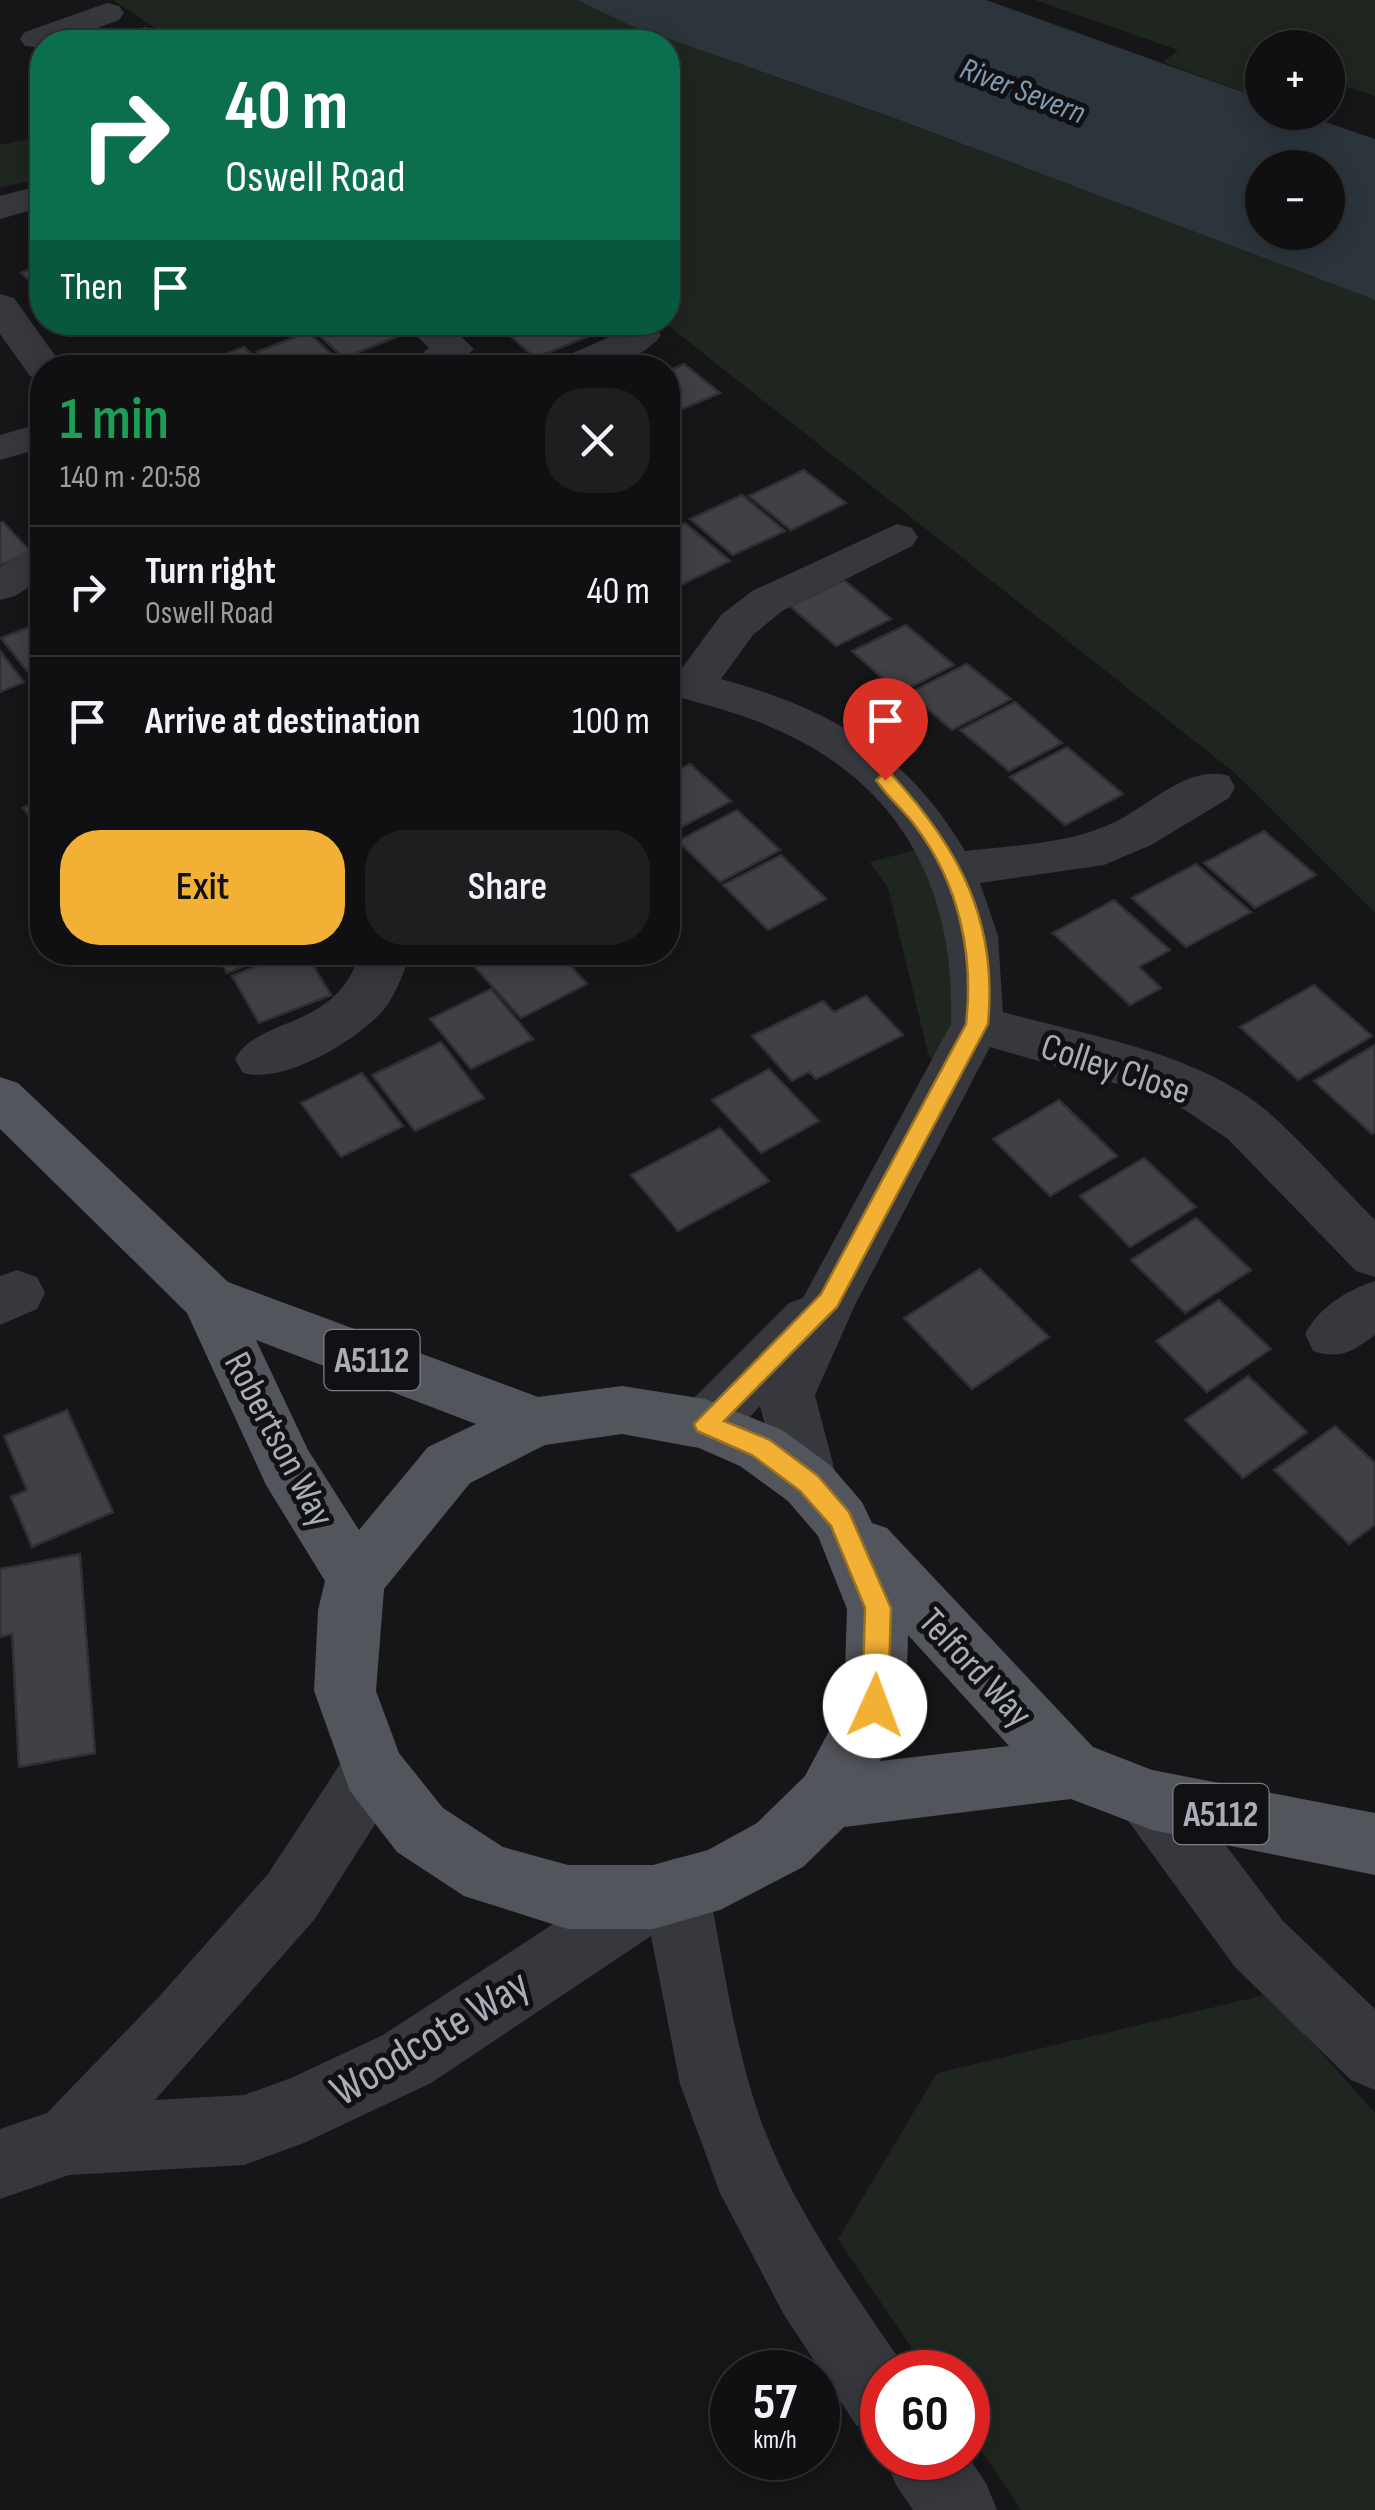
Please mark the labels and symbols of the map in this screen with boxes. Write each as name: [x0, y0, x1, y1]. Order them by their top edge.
water label: River Severn: [954, 50, 1091, 133]
pin: [843, 678, 928, 781]
street label: Colley Close: [1035, 1024, 1196, 1115]
road number: A5112: [324, 1330, 420, 1390]
street label: Robertson Way: [214, 1345, 344, 1535]
street label: Telford Way: [909, 1599, 1041, 1737]
position arrow: [823, 1654, 927, 1758]
road number: A5112: [1174, 1784, 1268, 1844]
street label: Woodcote Way: [321, 1957, 540, 2119]
speed limit sign: 60: [860, 2350, 990, 2480]

